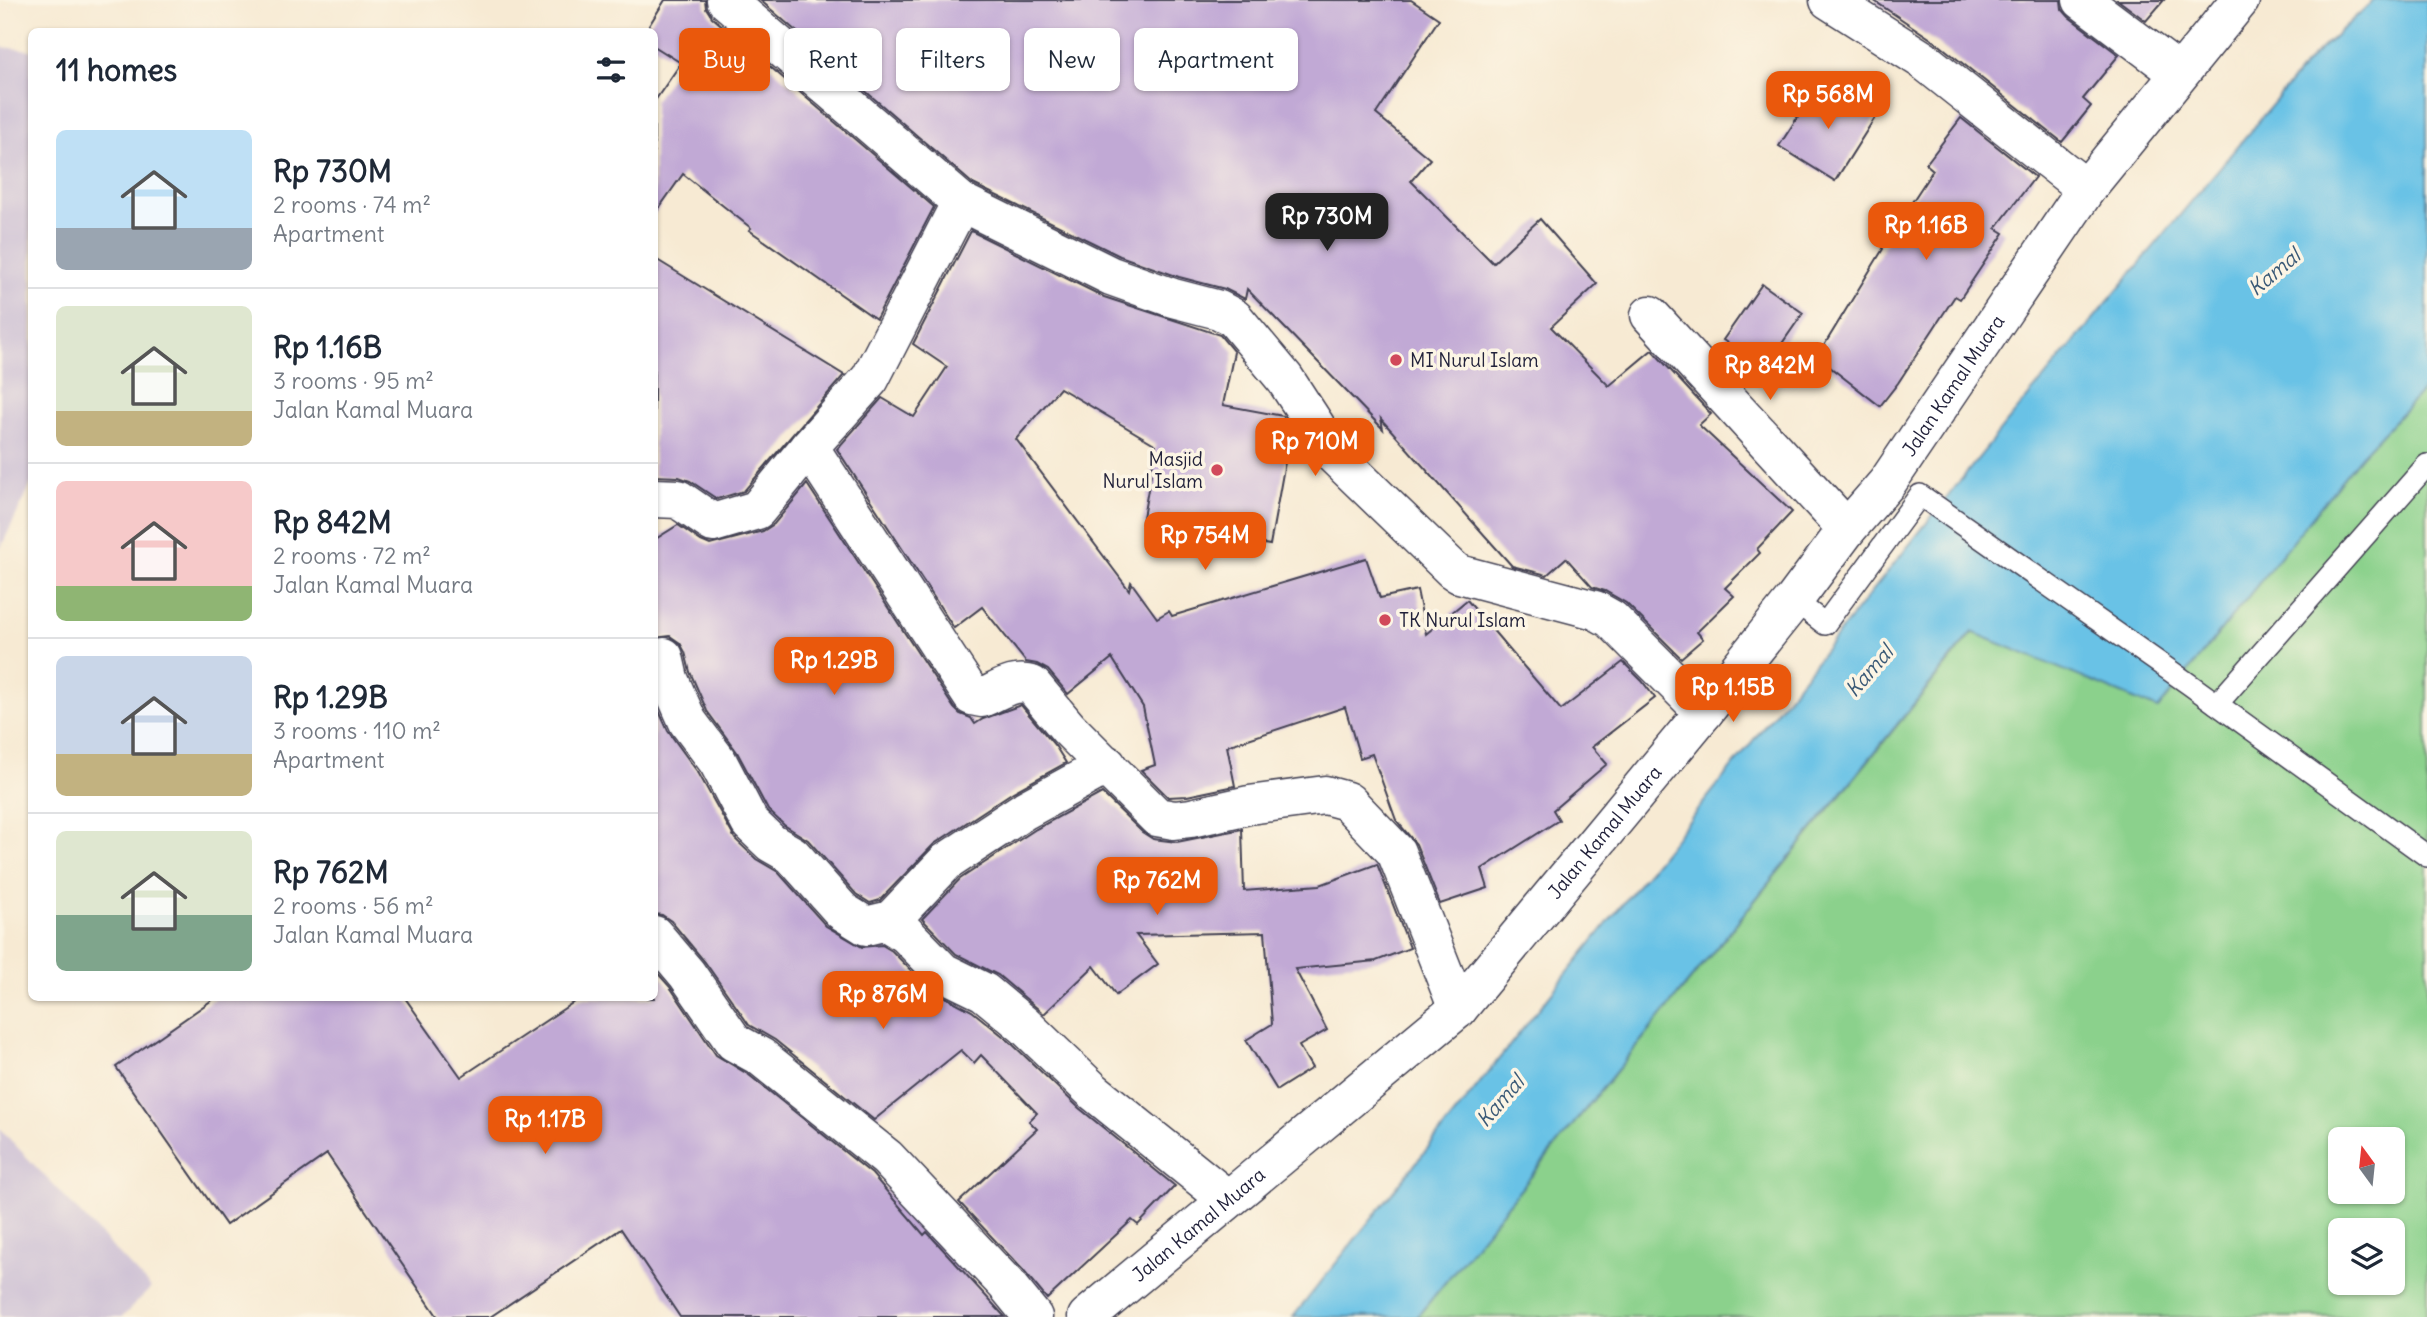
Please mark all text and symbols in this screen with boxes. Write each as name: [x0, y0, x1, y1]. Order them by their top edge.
chip: Buy: [679, 28, 770, 91]
chip: Rent: [784, 28, 882, 91]
chip: Filters: [896, 28, 1010, 91]
chip: New: [1024, 28, 1120, 91]
chip: Apartment: [1134, 28, 1298, 91]
text: 11 homes: [56, 51, 177, 89]
icon: filters: [592, 51, 630, 89]
pin: Rp 568M: [1763, 72, 1893, 131]
text: Rp 568M: [1782, 79, 1874, 108]
text: Rp 730M: [273, 152, 392, 190]
icon: home: [112, 158, 196, 242]
text: 2 rooms · 74 m²: [273, 190, 431, 219]
pin: Rp 730M: [1262, 194, 1392, 253]
text: Rp 730M: [1281, 201, 1373, 230]
pin: Rp 1.16B: [1854, 202, 1998, 262]
text: Rp 1.16B: [1884, 210, 1968, 239]
text: Apartment: [273, 219, 385, 248]
water label: Kamal: [2242, 240, 2308, 302]
street label: Jalan Kamal Muara: [1897, 310, 2010, 461]
text: Rp 1.16B: [273, 328, 382, 366]
icon: home: [112, 334, 196, 418]
pin: Rp 842M: [1705, 342, 1835, 402]
place label: MI Nurul Islam: [1410, 348, 1539, 372]
text: Rp 842M: [1724, 350, 1816, 379]
marker: MI Nurul Islam: [1388, 352, 1404, 368]
text: 3 rooms · 95 m²: [273, 366, 434, 395]
text: Jalan Kamal Muara: [273, 395, 473, 424]
pin: Rp 710M: [1250, 419, 1380, 478]
text: Rp 710M: [1271, 426, 1359, 455]
place label: Masjid Nurul Islam: [1103, 447, 1203, 493]
marker: Masjid Nurul Islam: [1209, 462, 1225, 478]
text: Rp 842M: [273, 503, 392, 541]
icon: home: [112, 509, 196, 593]
pin: Rp 754M: [1140, 512, 1270, 572]
text: Rp 754M: [1160, 520, 1250, 549]
text: 2 rooms · 72 m²: [273, 541, 431, 570]
text: Jalan Kamal Muara: [273, 570, 473, 599]
place label: TK Nurul Islam: [1399, 608, 1526, 632]
marker: TK Nurul Islam: [1377, 612, 1393, 628]
water label: Kamal: [1839, 637, 1901, 702]
pin: Rp 1.29B: [762, 638, 906, 697]
text: Rp 1.29B: [790, 645, 878, 674]
pin: Rp 1.15B: [1661, 664, 1805, 724]
text: Rp 1.15B: [1691, 672, 1775, 701]
text: Rp 1.29B: [273, 678, 388, 716]
icon: home: [112, 684, 196, 768]
text: 3 rooms · 110 m²: [273, 716, 441, 745]
text: Apartment: [273, 745, 385, 774]
street label: Jalan Kamal Muara: [1543, 761, 1667, 903]
text: Rp 762M: [273, 853, 389, 891]
pin: Rp 762M: [1092, 858, 1222, 917]
icon: home: [112, 859, 196, 943]
text: Rp 762M: [1113, 865, 1201, 894]
text: 2 rooms · 56 m²: [273, 891, 434, 920]
text: Jalan Kamal Muara: [273, 920, 473, 949]
pin: Rp 876M: [818, 972, 948, 1031]
text: Rp 876M: [838, 979, 928, 1008]
water label: Kamal: [1470, 1067, 1532, 1132]
pin: Rp 1.17B: [473, 1096, 617, 1156]
text: Rp 1.17B: [504, 1104, 586, 1133]
north arrow: [2328, 1127, 2404, 1204]
map controls: [2328, 1127, 2405, 1295]
street label: Jalan Kamal Muara: [1127, 1162, 1270, 1286]
button: layers: [2328, 1218, 2405, 1295]

